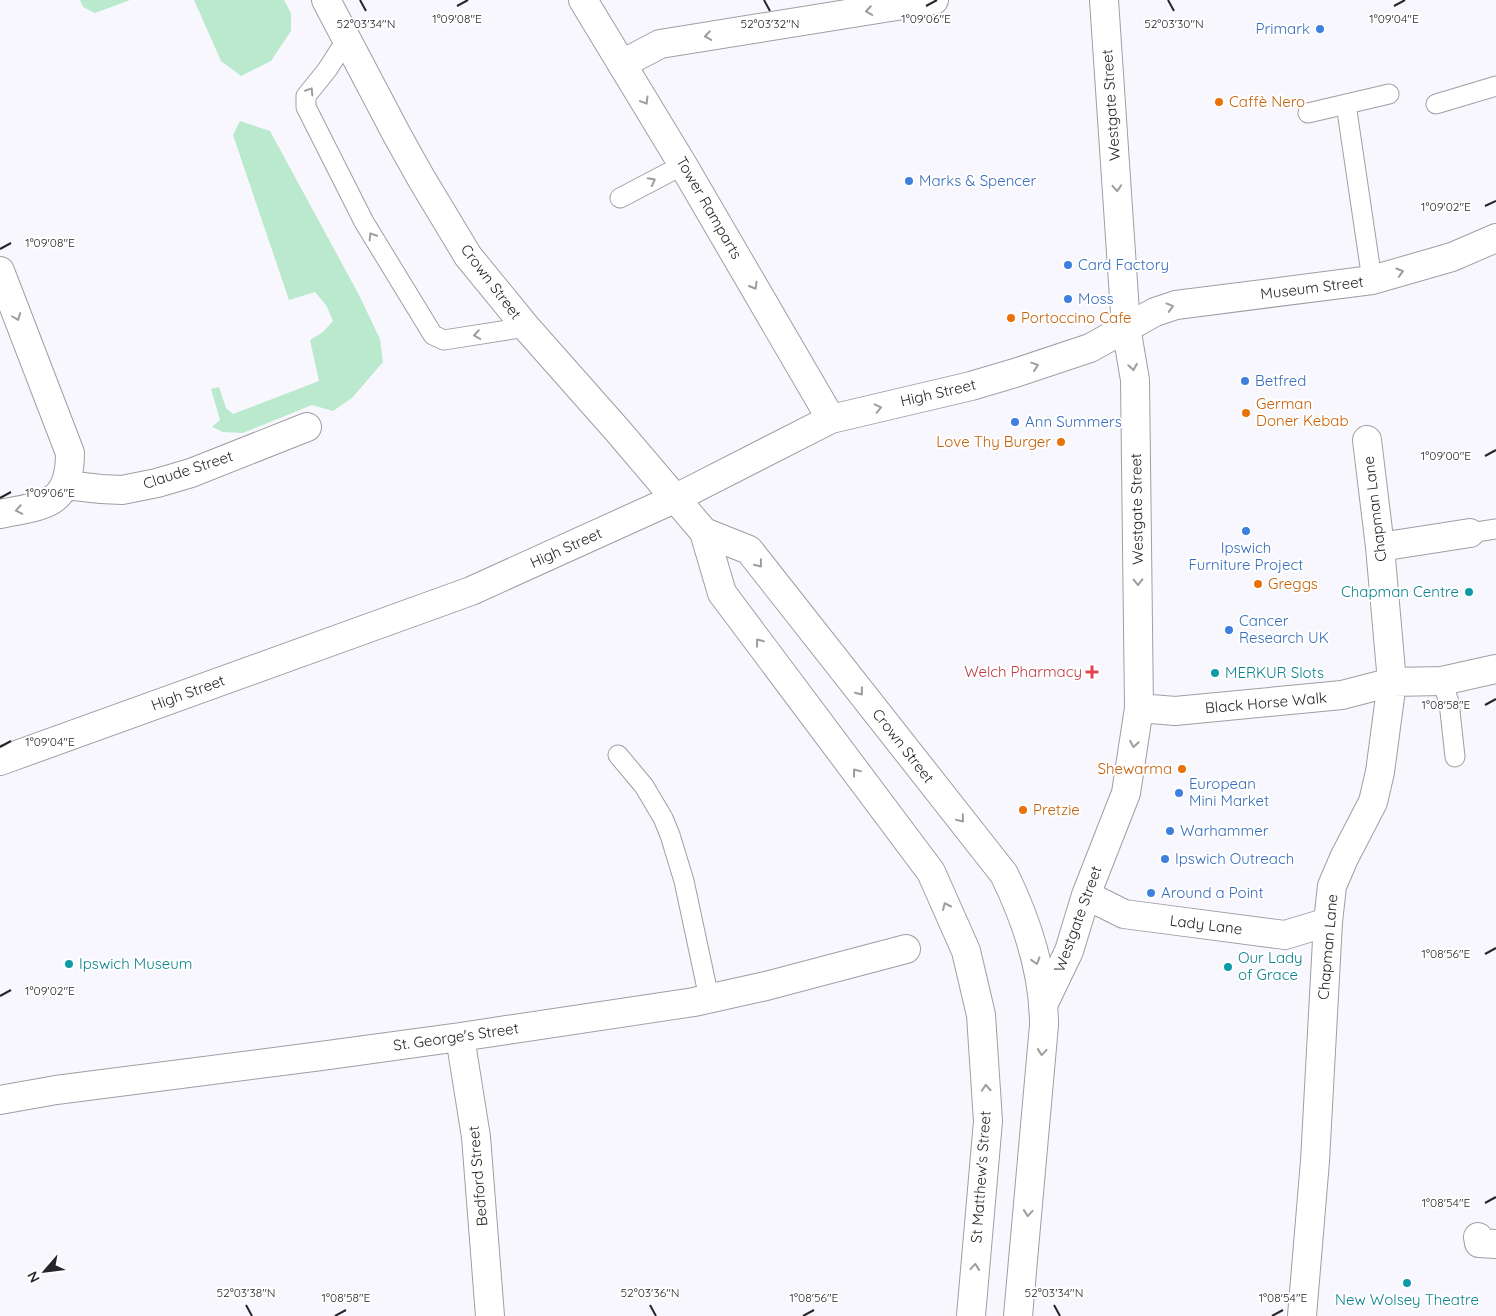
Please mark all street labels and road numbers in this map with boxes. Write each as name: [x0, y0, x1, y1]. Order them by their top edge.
street label: Westgate Street: [1097, 49, 1124, 161]
street label: Tower Ramparts: [672, 153, 746, 262]
street label: Crown Street: [457, 240, 526, 323]
street label: Museum Street: [1259, 272, 1365, 303]
street label: High Street: [898, 375, 978, 410]
street label: Claude Street: [140, 446, 235, 493]
street label: Westgate Street: [1126, 453, 1147, 565]
street label: Chapman Lane: [1359, 455, 1390, 563]
street label: High Street: [527, 523, 605, 572]
street label: High Street: [148, 670, 227, 715]
street label: Black Horse Walk: [1204, 688, 1328, 717]
street label: Crown Street: [868, 705, 938, 787]
street label: Westgate Street: [1049, 863, 1106, 975]
street label: Chapman Lane: [1313, 893, 1342, 1001]
street label: Lady Lane: [1169, 911, 1243, 938]
street label: St. George's Street: [392, 1018, 520, 1055]
street label: St Matthew's Street: [966, 1110, 995, 1244]
street label: Bedford Street: [464, 1125, 491, 1227]

